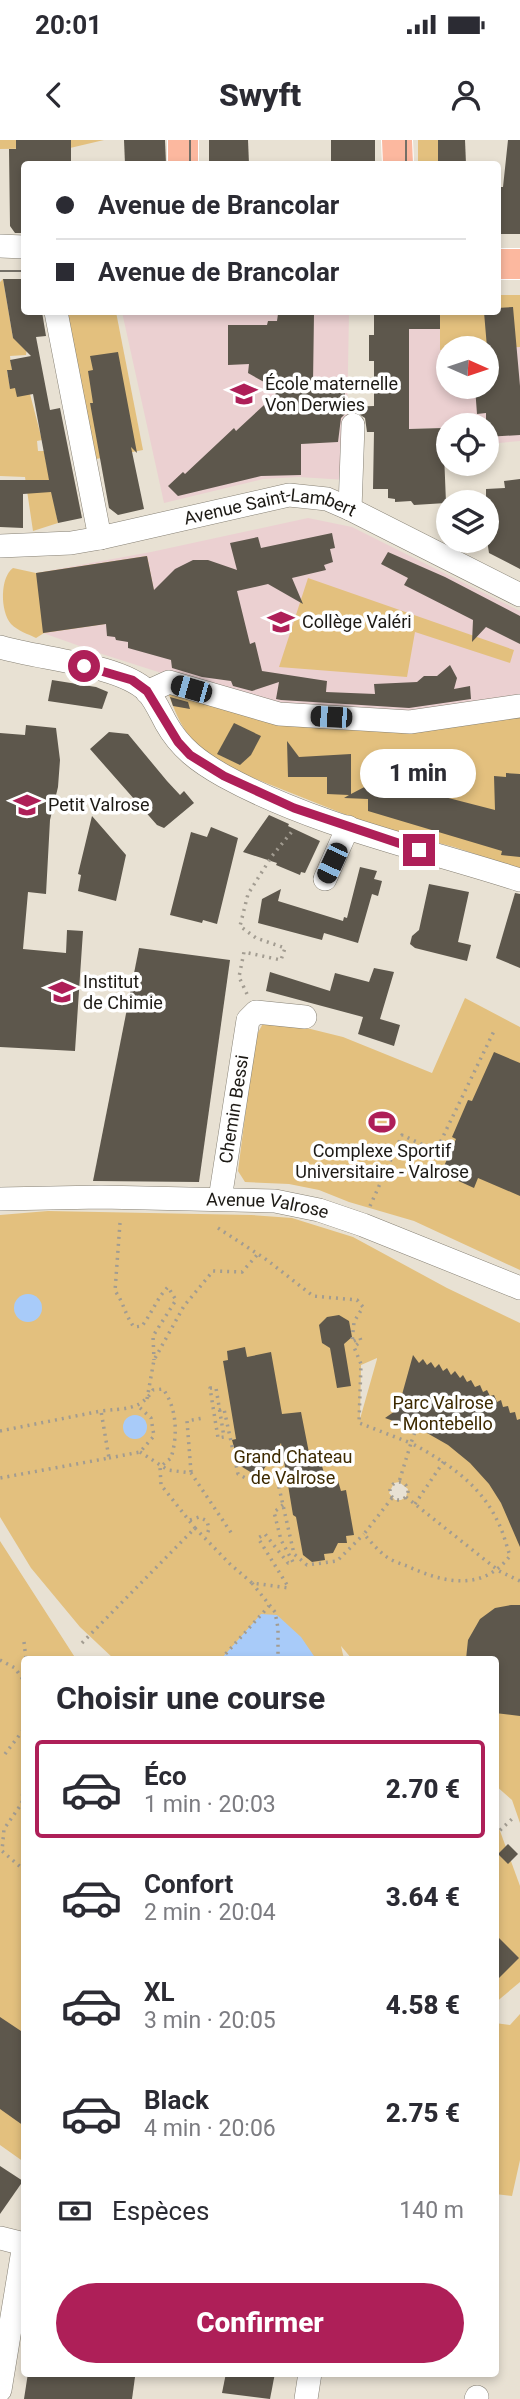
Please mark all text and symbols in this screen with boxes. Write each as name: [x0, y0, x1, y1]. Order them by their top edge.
text: 20:01: [35, 10, 102, 40]
icon: back: [35, 76, 73, 114]
text: Swyft: [219, 76, 301, 114]
icon: person: [447, 76, 485, 114]
text: Avenue de Brancolar: [98, 190, 339, 220]
text: Avenue de Brancolar: [98, 257, 339, 287]
north arrow: [436, 336, 499, 399]
map controls: [436, 336, 499, 553]
place label: École maternelle Von Derwies: [265, 373, 398, 415]
school or university icon: École maternelle Von Derwies: [229, 379, 259, 409]
button: locate: [436, 413, 499, 476]
street label: Avenue Saint-Lambert: [182, 484, 360, 529]
button: layers: [436, 490, 499, 553]
school or university icon: Collège Valéri: [266, 607, 296, 637]
place label: Collège Valéri: [302, 611, 412, 632]
route start: [68, 650, 100, 682]
car: [168, 673, 215, 705]
car: [310, 705, 353, 729]
callout: 1 min: [361, 748, 477, 798]
text: 1 min: [389, 760, 447, 787]
school or university icon: Petit Valrose: [12, 790, 42, 820]
place label: Petit Valrose: [48, 794, 150, 815]
route end: [403, 834, 435, 866]
car: [314, 840, 351, 886]
place label: Institut de Chimie: [83, 971, 163, 1013]
school or university icon: Institut de Chimie: [47, 977, 77, 1007]
street label: Chemin Bessi: [215, 1053, 252, 1165]
sports icon: Complexe Sportif Universitaire - Valrose: [367, 1107, 397, 1137]
place label: Complexe Sportif Universitaire - Valrose: [295, 1140, 469, 1182]
street label: Avenue Valrose: [206, 1188, 332, 1223]
park label: Parc Valrose - Montebello: [392, 1392, 494, 1434]
park label: Grand Chateau de Valrose: [234, 1446, 352, 1488]
text: Choisir une course: [56, 1679, 325, 1717]
icon: car: [60, 1758, 123, 1821]
text: Éco: [144, 1761, 187, 1791]
text: 2.70 €: [386, 1774, 460, 1804]
text: 1 min · 20:03: [144, 1791, 276, 1818]
icon: car: [60, 1866, 123, 1929]
text: Confort: [144, 1869, 233, 1899]
text: 3.64 €: [386, 1882, 460, 1912]
text: 2 min · 20:04: [144, 1899, 276, 1926]
icon: car: [60, 1974, 123, 2037]
text: XL: [144, 1977, 175, 2007]
text: 4.58 €: [386, 1990, 460, 2020]
text: 3 min · 20:05: [144, 2007, 276, 2034]
icon: car: [60, 2082, 123, 2145]
text: Black: [144, 2085, 209, 2115]
text: 2.75 €: [386, 2098, 460, 2128]
text: 4 min · 20:06: [144, 2115, 276, 2142]
icon: cash: [56, 2192, 94, 2230]
text: Espèces: [112, 2196, 209, 2226]
text: 140 m: [399, 2197, 464, 2224]
button: Confirmer: [56, 2283, 464, 2363]

